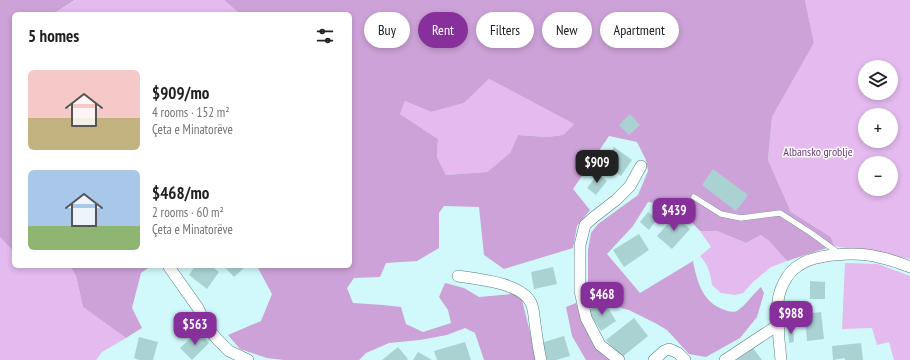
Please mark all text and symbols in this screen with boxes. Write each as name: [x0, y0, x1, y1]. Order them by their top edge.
chip: Buy: [364, 12, 410, 48]
chip: Rent: [418, 12, 468, 48]
chip: Filters: [476, 12, 534, 48]
chip: New: [542, 12, 592, 48]
chip: Apartment: [600, 12, 679, 48]
text: 5 homes: [28, 25, 79, 47]
icon: filters: [314, 25, 336, 47]
map controls: [858, 60, 898, 196]
button: layers: [858, 60, 898, 100]
text: $909/mo: [152, 82, 209, 104]
icon: home: [60, 86, 108, 134]
text: 4 rooms · 152 m²: [152, 104, 230, 121]
button: +: [858, 108, 898, 148]
text: Çeta e Minatorëve: [152, 121, 233, 138]
park label: Albansko groblje: [783, 144, 853, 159]
pin: $909: [573, 150, 621, 184]
text: $909: [585, 154, 609, 171]
button: −: [858, 156, 898, 196]
text: $468/mo: [152, 182, 209, 204]
icon: home: [60, 186, 108, 234]
pin: $439: [650, 198, 698, 232]
text: $439: [662, 202, 686, 219]
text: 2 rooms · 60 m²: [152, 204, 224, 221]
text: Çeta e Minatorëve: [152, 221, 233, 238]
pin: $468: [578, 282, 626, 316]
text: $468: [590, 286, 614, 303]
pin: $988: [767, 301, 815, 335]
text: $988: [779, 305, 803, 322]
pin: $563: [171, 312, 219, 346]
text: $563: [183, 316, 207, 333]

